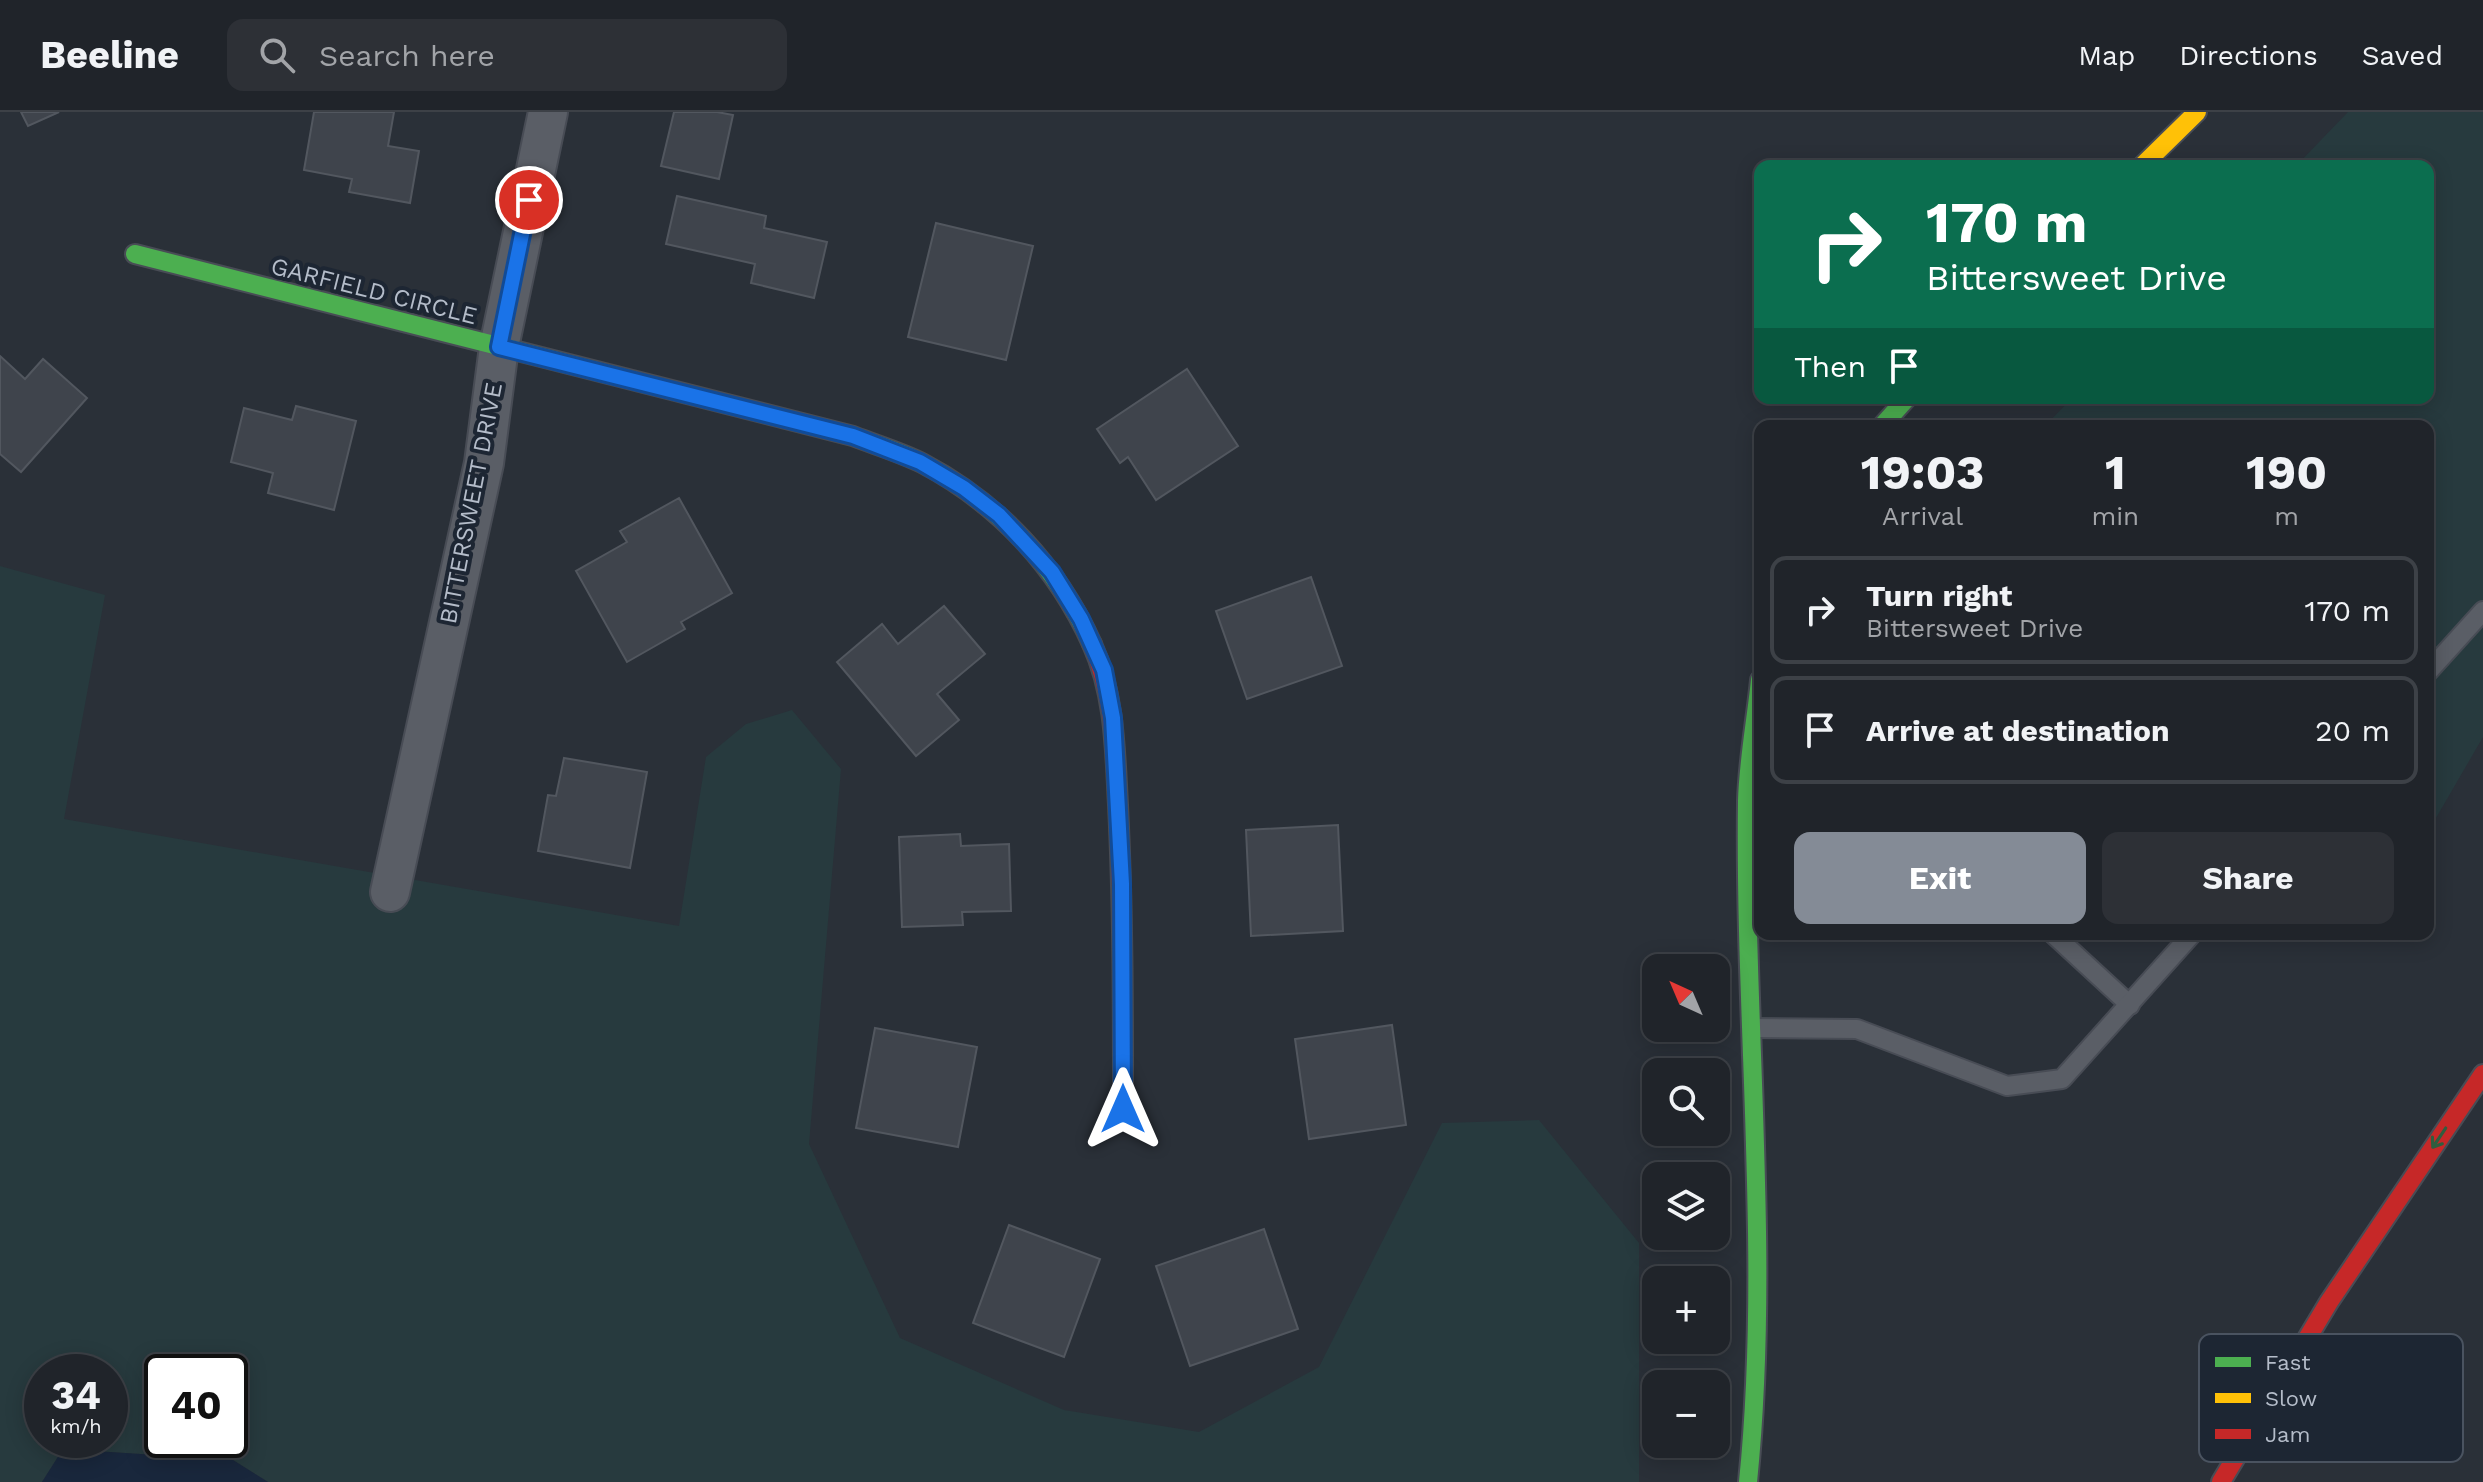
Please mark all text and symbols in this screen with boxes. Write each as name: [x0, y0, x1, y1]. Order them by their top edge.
search box: [227, 19, 787, 91]
text: Beeline: [40, 33, 179, 77]
icon: search: [255, 33, 299, 77]
text: Search here: [319, 38, 495, 73]
text: Map: [2078, 39, 2135, 72]
text: Directions: [2179, 39, 2318, 72]
text: Saved: [2362, 39, 2443, 72]
pin: [495, 166, 563, 234]
icon: arrive: [507, 178, 551, 222]
text: 170 m: [1926, 190, 2088, 256]
icon: right: [1794, 192, 1898, 296]
street label: GARFIELD CIRCLE: [268, 252, 480, 330]
text: Bittersweet Drive: [1926, 257, 2227, 299]
icon: arrive: [1882, 344, 1926, 388]
text: Then: [1794, 349, 1866, 384]
street label: BITTERSWEET DRIVE: [434, 380, 508, 626]
text: 19:03: [1861, 444, 1985, 501]
text: 1: [2105, 444, 2126, 501]
text: 190: [2246, 444, 2327, 501]
text: Arrival: [1882, 501, 1963, 531]
text: min: [2091, 501, 2139, 531]
text: m: [2274, 501, 2299, 531]
text: Turn right: [1866, 578, 2012, 613]
icon: right: [1798, 588, 1842, 632]
text: 170 m: [2305, 593, 2390, 628]
text: Bittersweet Drive: [1866, 613, 2083, 643]
icon: arrive: [1798, 708, 1842, 752]
text: Arrive at destination: [1866, 713, 2170, 748]
text: 20 m: [2315, 713, 2390, 748]
button: Exit: [1794, 832, 2086, 924]
button: Share: [2102, 832, 2394, 924]
north arrow: [1642, 954, 1730, 1042]
map controls: [1642, 954, 1730, 1458]
button: search: [1642, 1058, 1730, 1146]
position arrow: [1081, 1067, 1165, 1151]
one-way arrow: [2431, 1126, 2447, 1149]
button: layers: [1642, 1162, 1730, 1250]
button: +: [1642, 1266, 1730, 1354]
legend: [2199, 1334, 2463, 1462]
text: Fast: [2265, 1350, 2311, 1375]
speed limit sign: 40: [144, 1354, 248, 1458]
button: −: [1642, 1370, 1730, 1458]
text: 34: [51, 1372, 101, 1419]
text: Slow: [2265, 1386, 2317, 1411]
text: km/h: [50, 1414, 102, 1438]
text: Jam: [2265, 1422, 2310, 1447]

